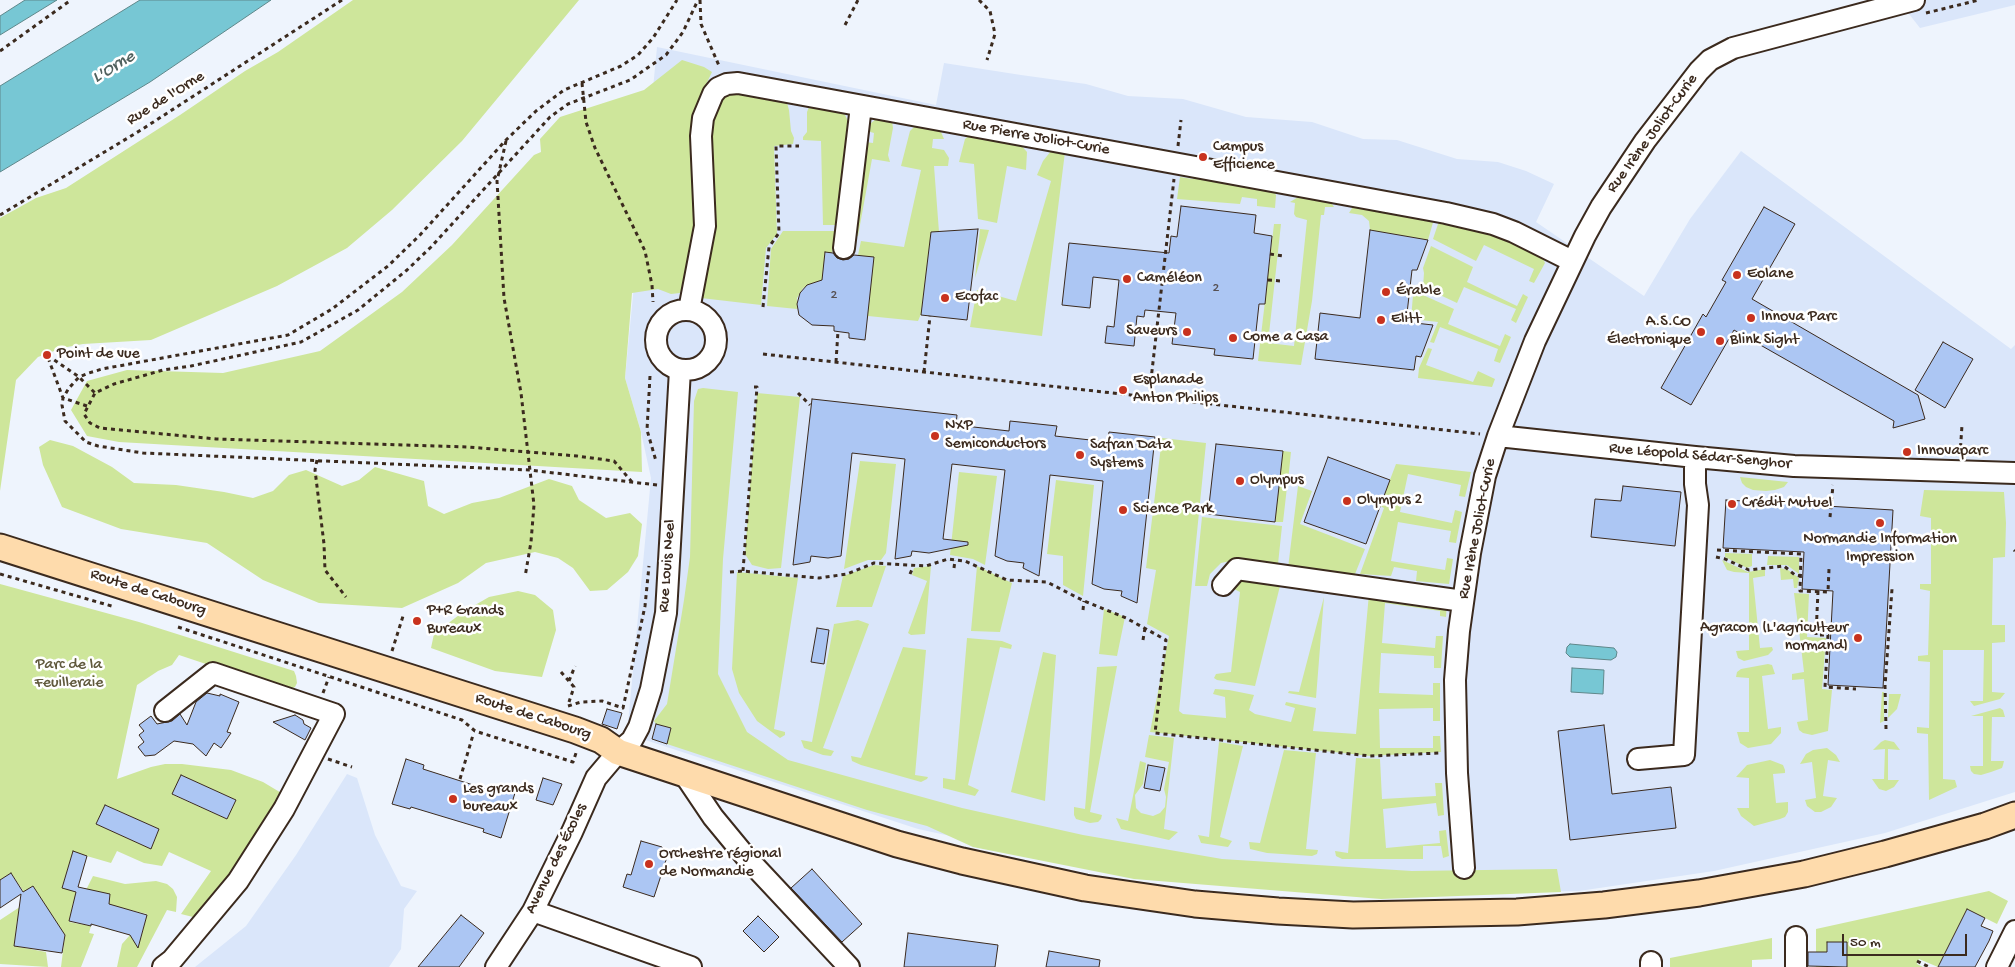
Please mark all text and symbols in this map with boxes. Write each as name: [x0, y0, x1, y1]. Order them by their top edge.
water label: L'Orne: [89, 47, 139, 89]
street label: Rue de l'Orne: [124, 68, 208, 130]
street label: Rue Irène Joliot-Curie: [1603, 71, 1703, 197]
street label: Rue Pierre Joliot-Curie: [961, 116, 1111, 160]
place label: Campus Efficience: [1213, 138, 1275, 176]
marker: Campus Efficience: [1197, 151, 1209, 163]
place label: Eolane: [1747, 265, 1794, 285]
place label: Caméléon: [1137, 269, 1202, 289]
marker: Eolane: [1731, 269, 1743, 281]
marker: Caméléon: [1121, 273, 1133, 285]
house number: 2: [1213, 281, 1219, 297]
place label: Érable: [1396, 282, 1441, 302]
marker: Érable: [1380, 286, 1392, 298]
house number: 2: [831, 288, 837, 304]
place label: Ecofac: [955, 288, 998, 308]
marker: Ecofac: [939, 292, 951, 304]
place label: Innova Parc: [1761, 308, 1837, 328]
place label: Elitt: [1391, 310, 1421, 330]
marker: Innova Parc: [1745, 312, 1757, 324]
place label: A.S.CO Électronique: [1607, 313, 1691, 351]
marker: Elitt: [1375, 314, 1387, 326]
place label: Saveurs: [1126, 322, 1177, 342]
marker: Saveurs: [1181, 326, 1193, 338]
marker: A.S.CO Électronique: [1695, 326, 1707, 338]
place label: Come a Casa: [1243, 328, 1328, 348]
place label: Blink Sight: [1730, 331, 1799, 351]
marker: Come a Casa: [1227, 332, 1239, 344]
marker: Blink Sight: [1714, 335, 1726, 347]
place label: Point de vue: [57, 345, 140, 365]
marker: Point de vue: [41, 349, 53, 361]
place label: Esplanade Anton Philips: [1133, 371, 1218, 409]
marker: Esplanade Anton Philips: [1117, 384, 1129, 396]
place label: NXP Semiconductors: [945, 417, 1046, 455]
marker: NXP Semiconductors: [929, 430, 941, 442]
place label: Safran Data Systems: [1090, 436, 1172, 474]
street label: Rue Léopold Sédar-Senghor: [1608, 439, 1792, 475]
place label: Innovaparc: [1917, 442, 1988, 462]
marker: Innovaparc: [1901, 446, 1913, 458]
marker: Safran Data Systems: [1074, 449, 1086, 461]
street label: Rue Irène Joliot-Curie: [1455, 457, 1501, 601]
place label: Olympus: [1250, 471, 1304, 491]
marker: Olympus: [1234, 475, 1246, 487]
place label: Olympus 2: [1357, 491, 1422, 511]
place label: Crédit Mutuel: [1742, 494, 1832, 514]
marker: Olympus 2: [1341, 495, 1353, 507]
marker: Crédit Mutuel: [1726, 498, 1738, 510]
place label: Science Park: [1133, 500, 1213, 520]
marker: Science Park: [1117, 504, 1129, 516]
marker: Normandie Information Impression: [1874, 517, 1886, 529]
street label: Rue Louis Neel: [655, 519, 681, 613]
place label: Normandie Information Impression: [1803, 530, 1957, 568]
street label: Route de Cabourg: [88, 565, 208, 621]
place label: P+R Grands Bureaux: [427, 602, 503, 640]
marker: P+R Grands Bureaux: [411, 615, 423, 627]
place label: Agracom (L'agriculteur normand): [1700, 619, 1848, 657]
marker: Agracom (L'agriculteur normand): [1852, 632, 1864, 644]
park label: Parc de la Feuilleraie: [34, 656, 104, 694]
street label: Route de Cabourg: [473, 689, 593, 745]
place label: Les grands bureaux: [463, 780, 533, 818]
marker: Les grands bureaux: [447, 793, 459, 805]
street label: Avenue des Écoles: [522, 801, 592, 917]
place label: Orchestre régional de Normandie: [659, 845, 782, 883]
marker: Orchestre régional de Normandie: [643, 858, 655, 870]
scale bar: [1845, 924, 1970, 956]
text: 50 m: [1850, 934, 1881, 952]

